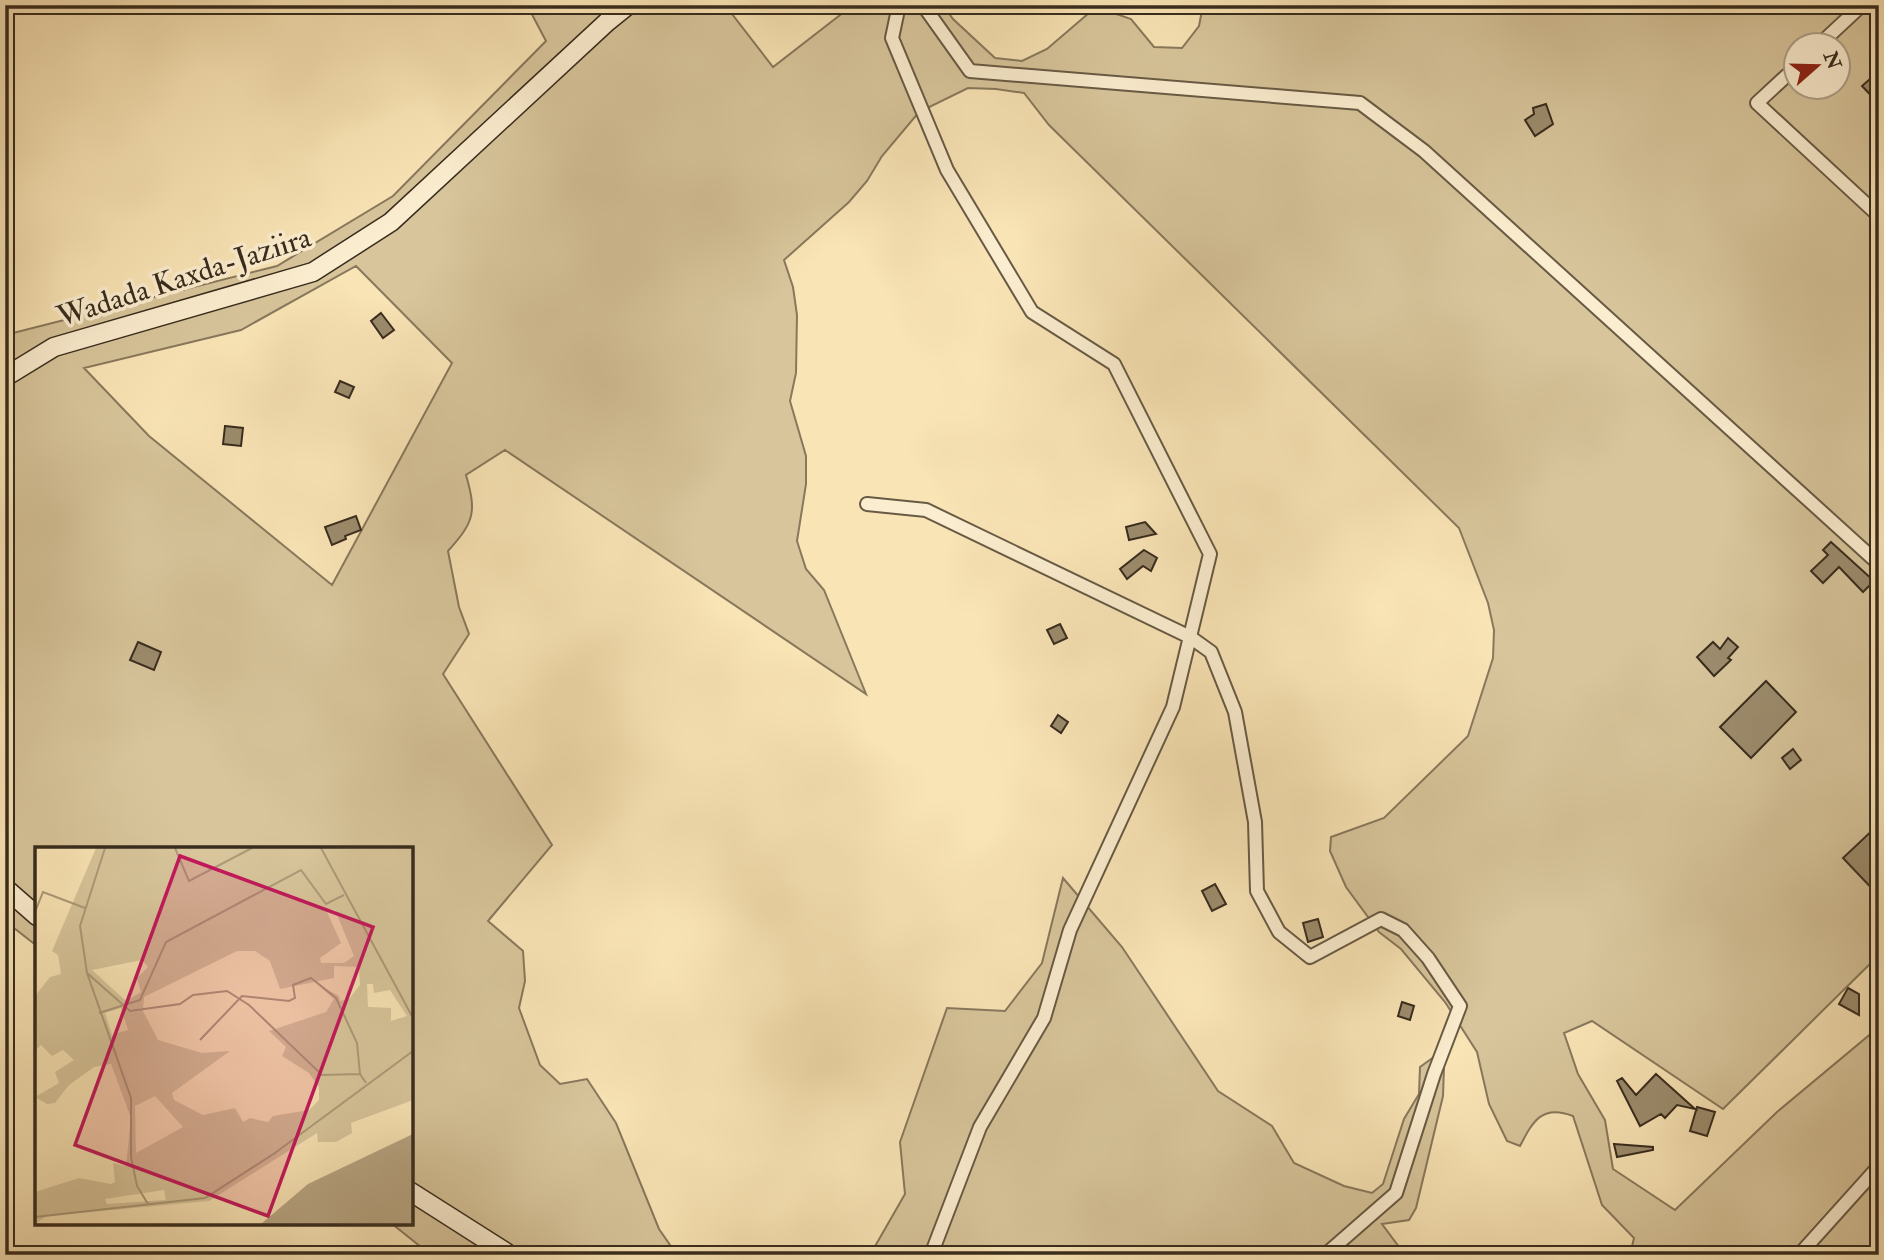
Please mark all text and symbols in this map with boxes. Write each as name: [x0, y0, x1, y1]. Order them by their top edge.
north arrow: [1783, 32, 1853, 102]
text: N: [1818, 47, 1847, 74]
street label: Wadada Kaxda-Jaziira: [51, 218, 316, 336]
inset map: [35, 847, 413, 1225]

